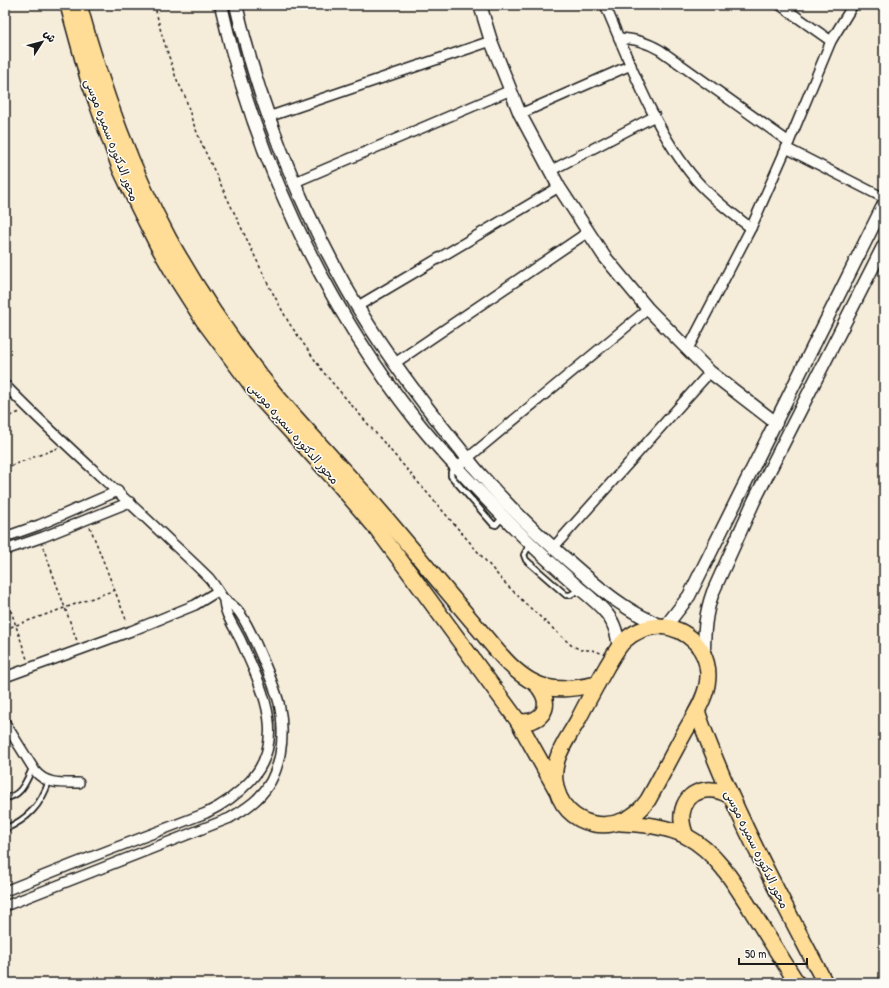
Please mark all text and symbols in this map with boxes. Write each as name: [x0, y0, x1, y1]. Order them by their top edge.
north arrow: [22, 22, 62, 62]
text: ش: [41, 27, 59, 45]
street label: محور الدكتوره سميره موسى: [81, 76, 143, 204]
street label: محور الدكتوره سميره موسى: [245, 378, 343, 488]
street label: محور الدكتوره سميره موسى: [721, 787, 793, 911]
scale bar: [739, 940, 807, 966]
text: 50 m: [745, 945, 766, 962]

